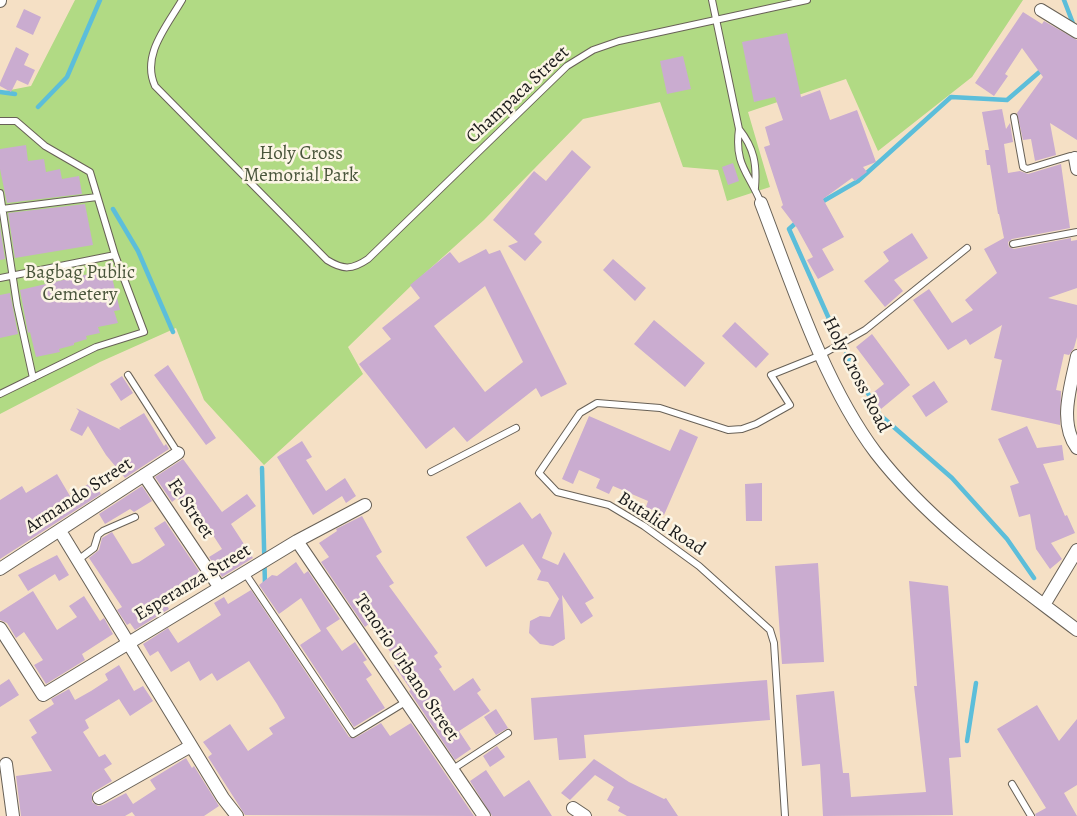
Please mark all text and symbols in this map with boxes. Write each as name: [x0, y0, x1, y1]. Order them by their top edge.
street label: Champaca Street: [462, 41, 574, 149]
park label: Holy Cross Memorial Park: [243, 143, 359, 187]
park label: Bagbag Public Cemetery: [25, 262, 135, 306]
street label: Holy Cross Road: [817, 313, 895, 437]
street label: Armando Street: [21, 453, 137, 539]
street label: Fe Street: [162, 474, 218, 544]
street label: Butalid Road: [613, 487, 709, 561]
street label: Esperanza Street: [131, 539, 255, 627]
street label: Tenorio Urbano Street: [348, 590, 464, 746]

